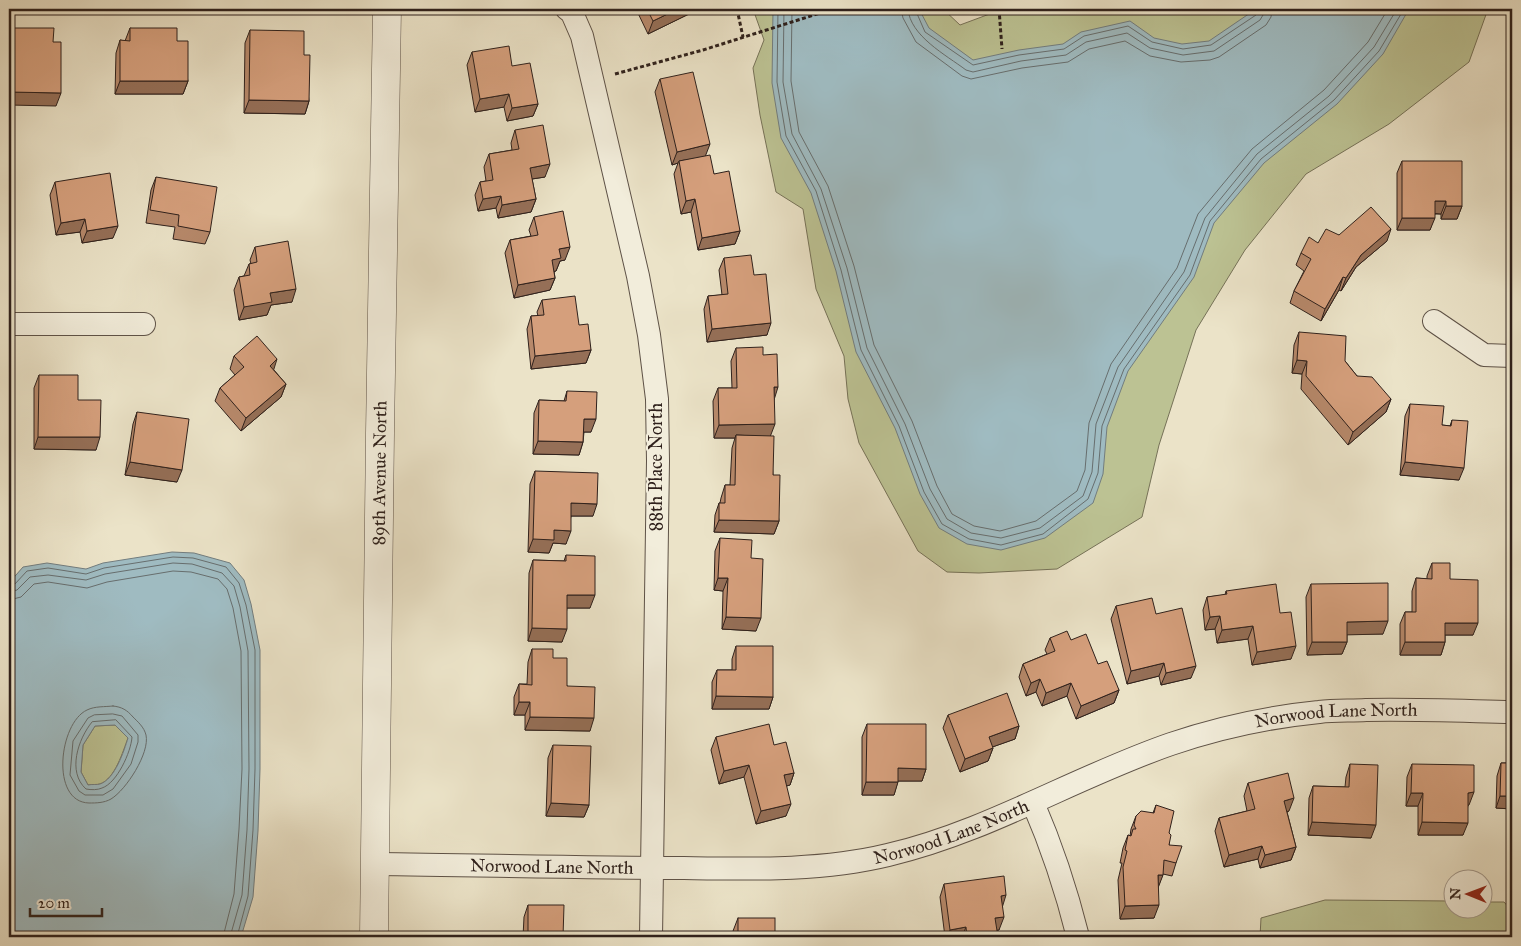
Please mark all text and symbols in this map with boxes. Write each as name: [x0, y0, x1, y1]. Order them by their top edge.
street label: 89th Avenue North: [368, 400, 392, 546]
street label: 88th Place North: [645, 403, 667, 531]
street label: Norwood Lane North: [1253, 699, 1418, 732]
street label: Norwood Lane North: [871, 795, 1032, 869]
street label: Norwood Lane North: [470, 854, 634, 879]
north arrow: [1444, 868, 1494, 918]
scale bar: [30, 886, 102, 918]
text: N: [1447, 888, 1464, 900]
text: 20 m: [38, 894, 70, 912]

